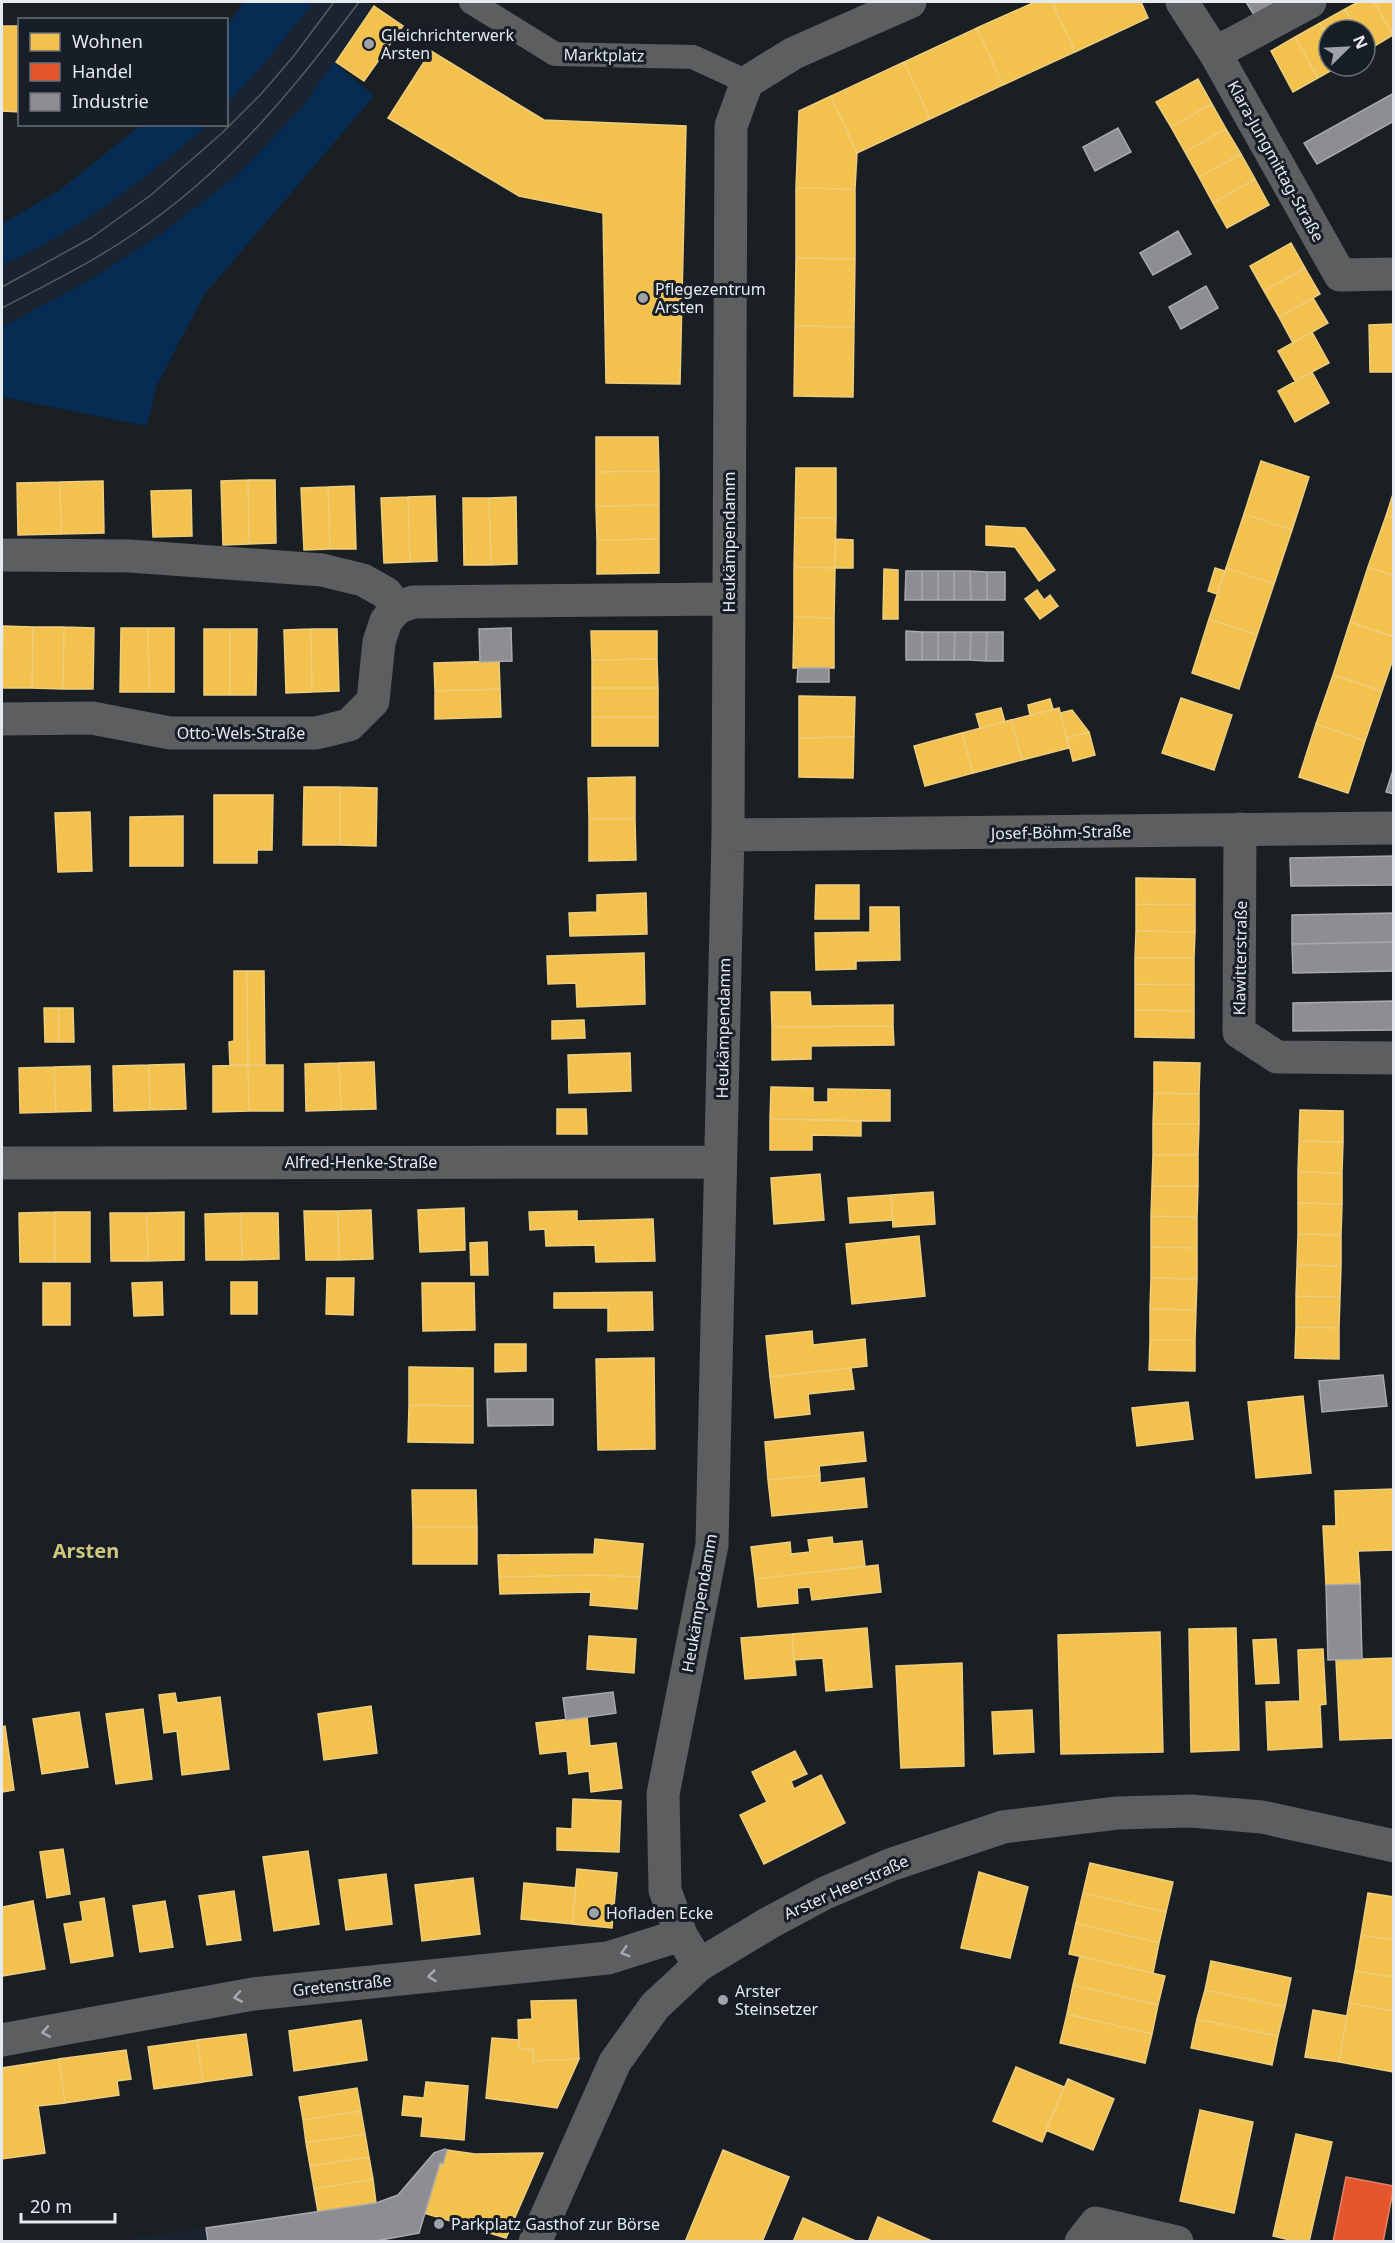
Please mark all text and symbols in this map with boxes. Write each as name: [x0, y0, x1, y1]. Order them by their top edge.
legend: [18, 18, 228, 126]
north arrow: [1317, 18, 1377, 78]
place label: Gleichrichterwerk Arsten: [381, 24, 514, 64]
text: Wohnen: [72, 29, 143, 53]
text: N: [1348, 31, 1373, 52]
marker: Gleichrichterwerk Arsten: [362, 37, 376, 51]
street label: Marktplatz: [563, 43, 645, 67]
text: Handel: [72, 59, 132, 83]
street label: Klara-Jungmittag-Straße: [1223, 77, 1329, 245]
text: Industrie: [72, 89, 149, 113]
place label: Pflegezentrum Arsten: [655, 278, 766, 318]
marker: Pflegezentrum Arsten: [636, 291, 650, 305]
street label: Heukämpendamm: [718, 472, 740, 612]
street label: Otto-Wels-Straße: [177, 722, 305, 744]
street label: Josef-Böhm-Straße: [989, 820, 1131, 844]
street label: Klawitterstraße: [1228, 900, 1252, 1016]
street label: Heukämpendamm: [711, 957, 735, 1099]
street label: Alfred-Henke-Straße: [285, 1151, 437, 1173]
street label: Heukämpendamm: [676, 1532, 722, 1674]
district label: Arsten: [53, 1537, 119, 1564]
street label: Arster Heerstraße: [780, 1850, 912, 1924]
place label: Hofladen Ecke: [606, 1902, 713, 1924]
marker: Hofladen Ecke: [587, 1906, 601, 1920]
one-way arrow: [620, 1945, 631, 1957]
street label: Gretenstraße: [291, 1969, 393, 2001]
one-way arrow: [428, 1969, 437, 1982]
place label: Arster Steinsetzer: [735, 1980, 819, 2020]
one-way arrow: [234, 1990, 244, 2003]
marker: Arster Steinsetzer: [716, 1993, 730, 2007]
one-way arrow: [42, 2025, 52, 2038]
scale bar: [21, 2186, 116, 2224]
text: 20 m: [30, 2194, 72, 2218]
place label: Parkplatz Gasthof zur Börse: [451, 2213, 660, 2235]
marker: Parkplatz Gasthof zur Börse: [432, 2217, 446, 2231]

